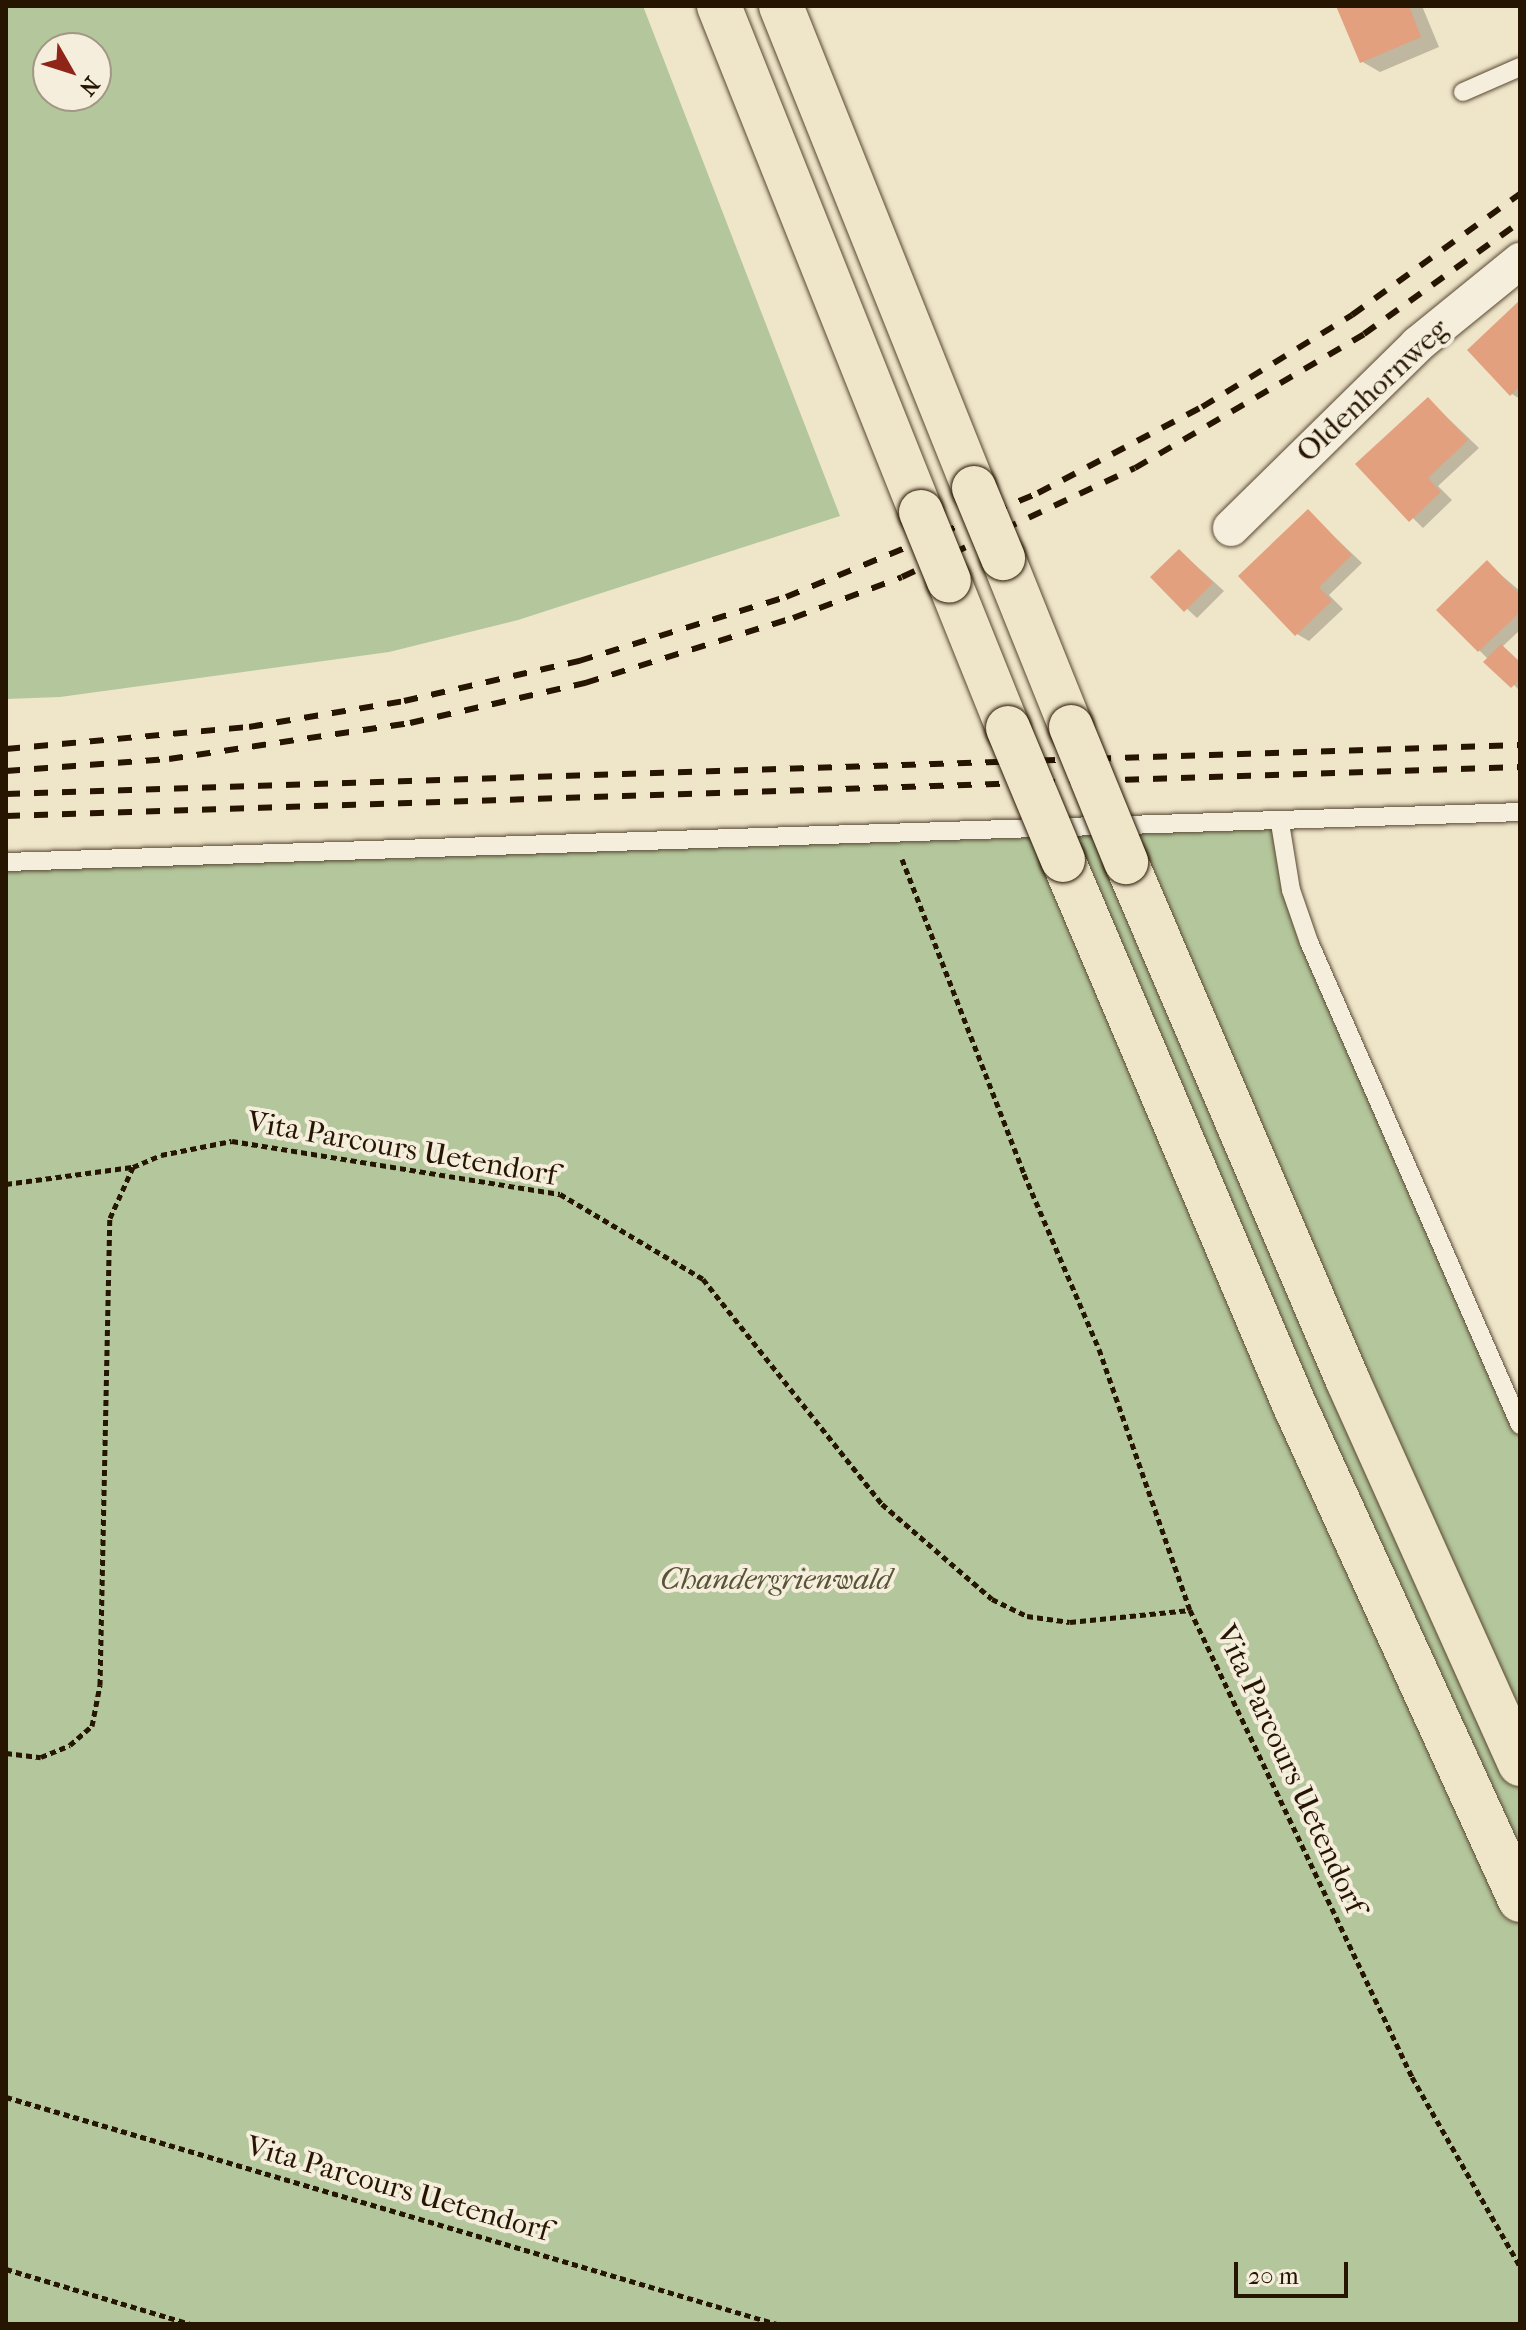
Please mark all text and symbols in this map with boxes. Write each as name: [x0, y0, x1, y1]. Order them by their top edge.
north arrow: [32, 32, 112, 112]
text: N: [74, 71, 104, 101]
street label: Oldenhornweg: [1290, 312, 1456, 470]
street label: Vita Parcours Uetendorf: [244, 1104, 560, 1194]
park label: Chandergrienwald: [660, 1562, 892, 1598]
street label: Vita Parcours Uetendorf: [1207, 1619, 1373, 1919]
street label: Vita Parcours Uetendorf: [242, 2128, 554, 2250]
scale bar: [1238, 2246, 1352, 2296]
text: 20 m: [1248, 2262, 1299, 2290]

